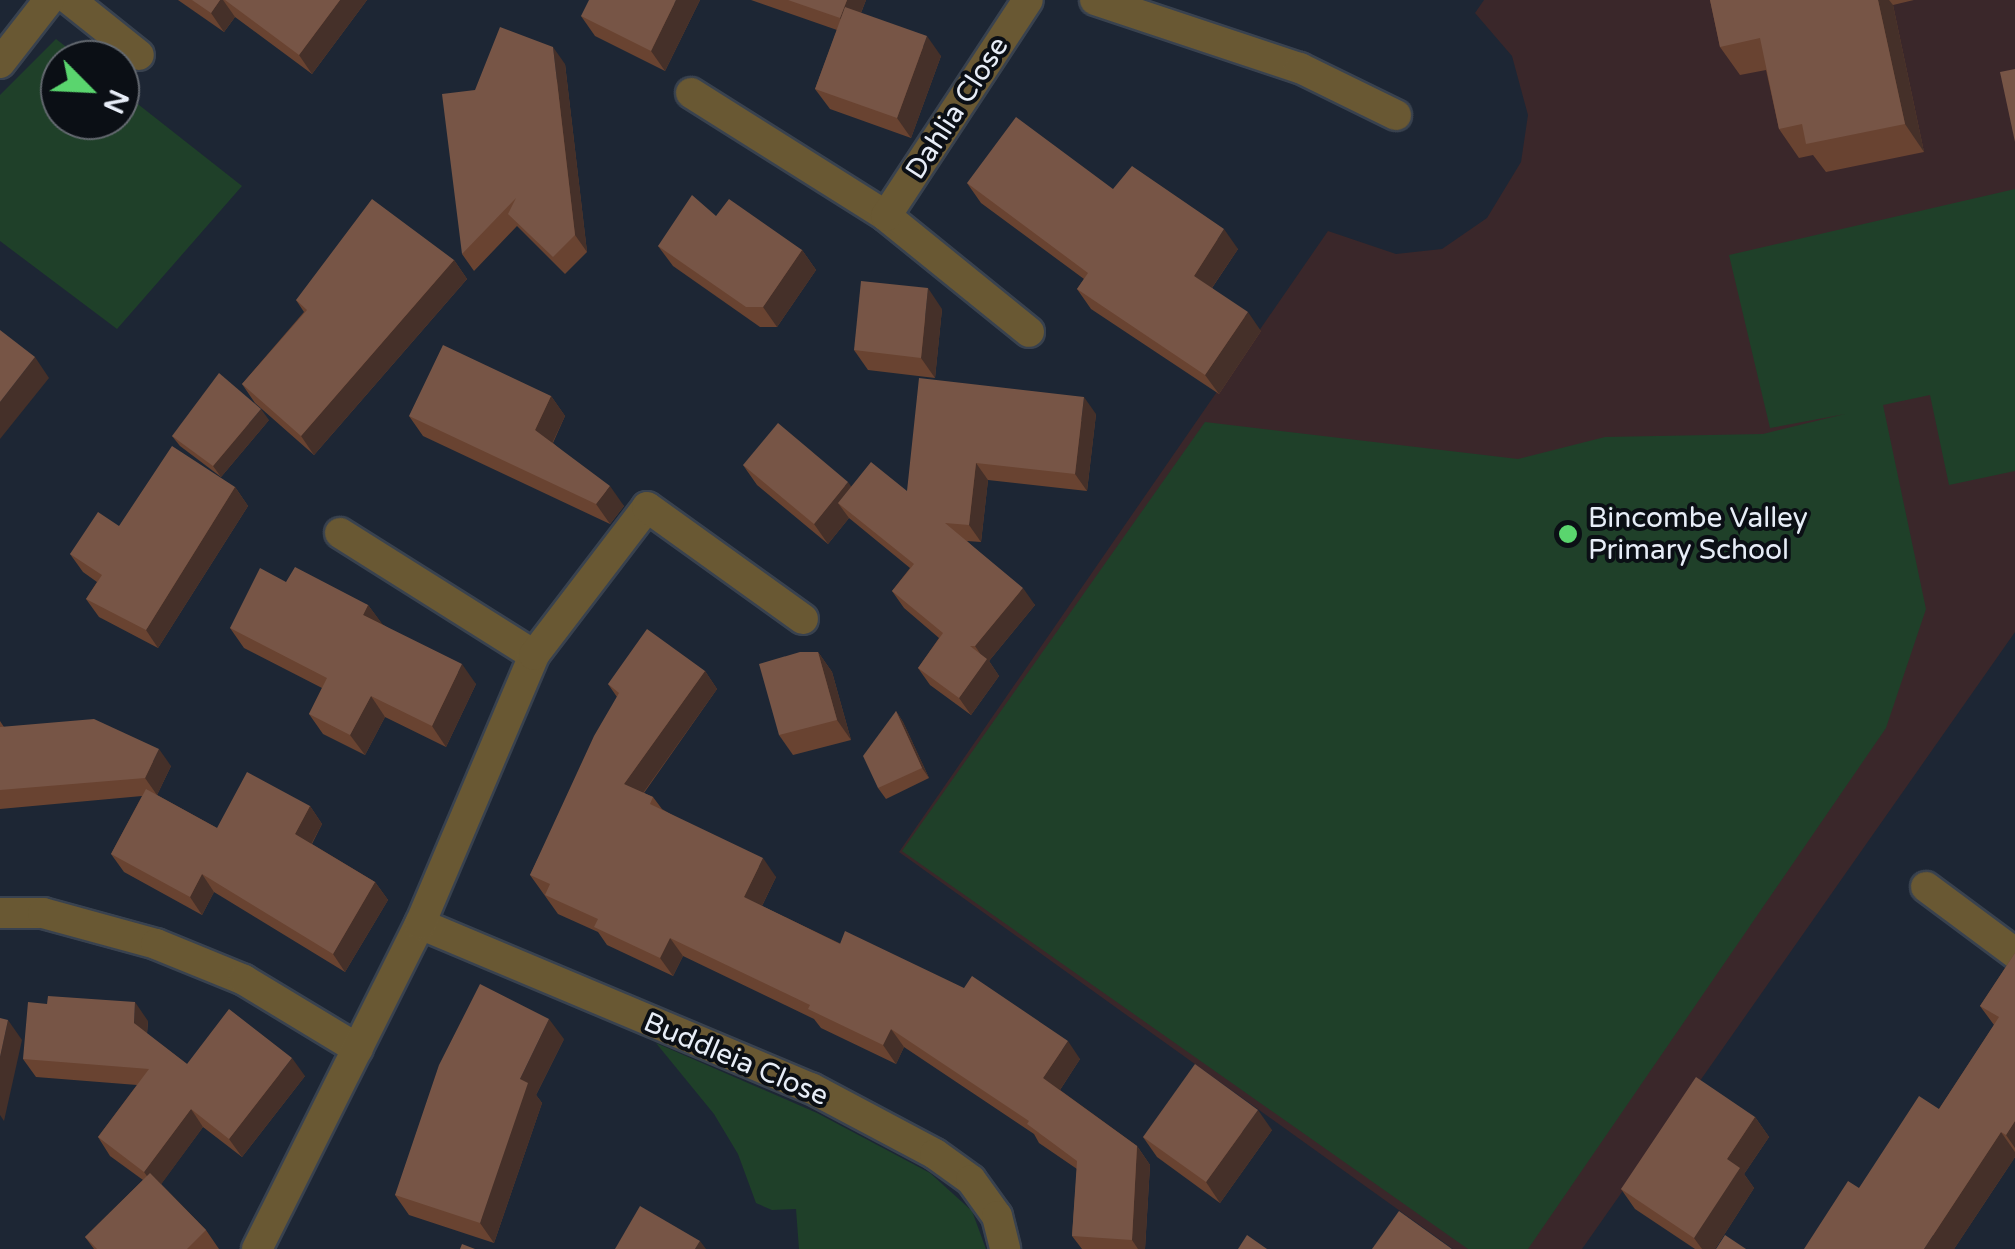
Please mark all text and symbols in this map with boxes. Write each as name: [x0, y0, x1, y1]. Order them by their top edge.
street label: Dahlia Close: [898, 30, 1016, 186]
north arrow: [40, 40, 140, 140]
text: N: [95, 84, 136, 119]
place label: Bincombe Valley Primary School: [1588, 501, 1808, 567]
marker: Bincombe Valley Primary School: [1557, 523, 1579, 545]
street label: Buddleia Close: [639, 1005, 833, 1113]

